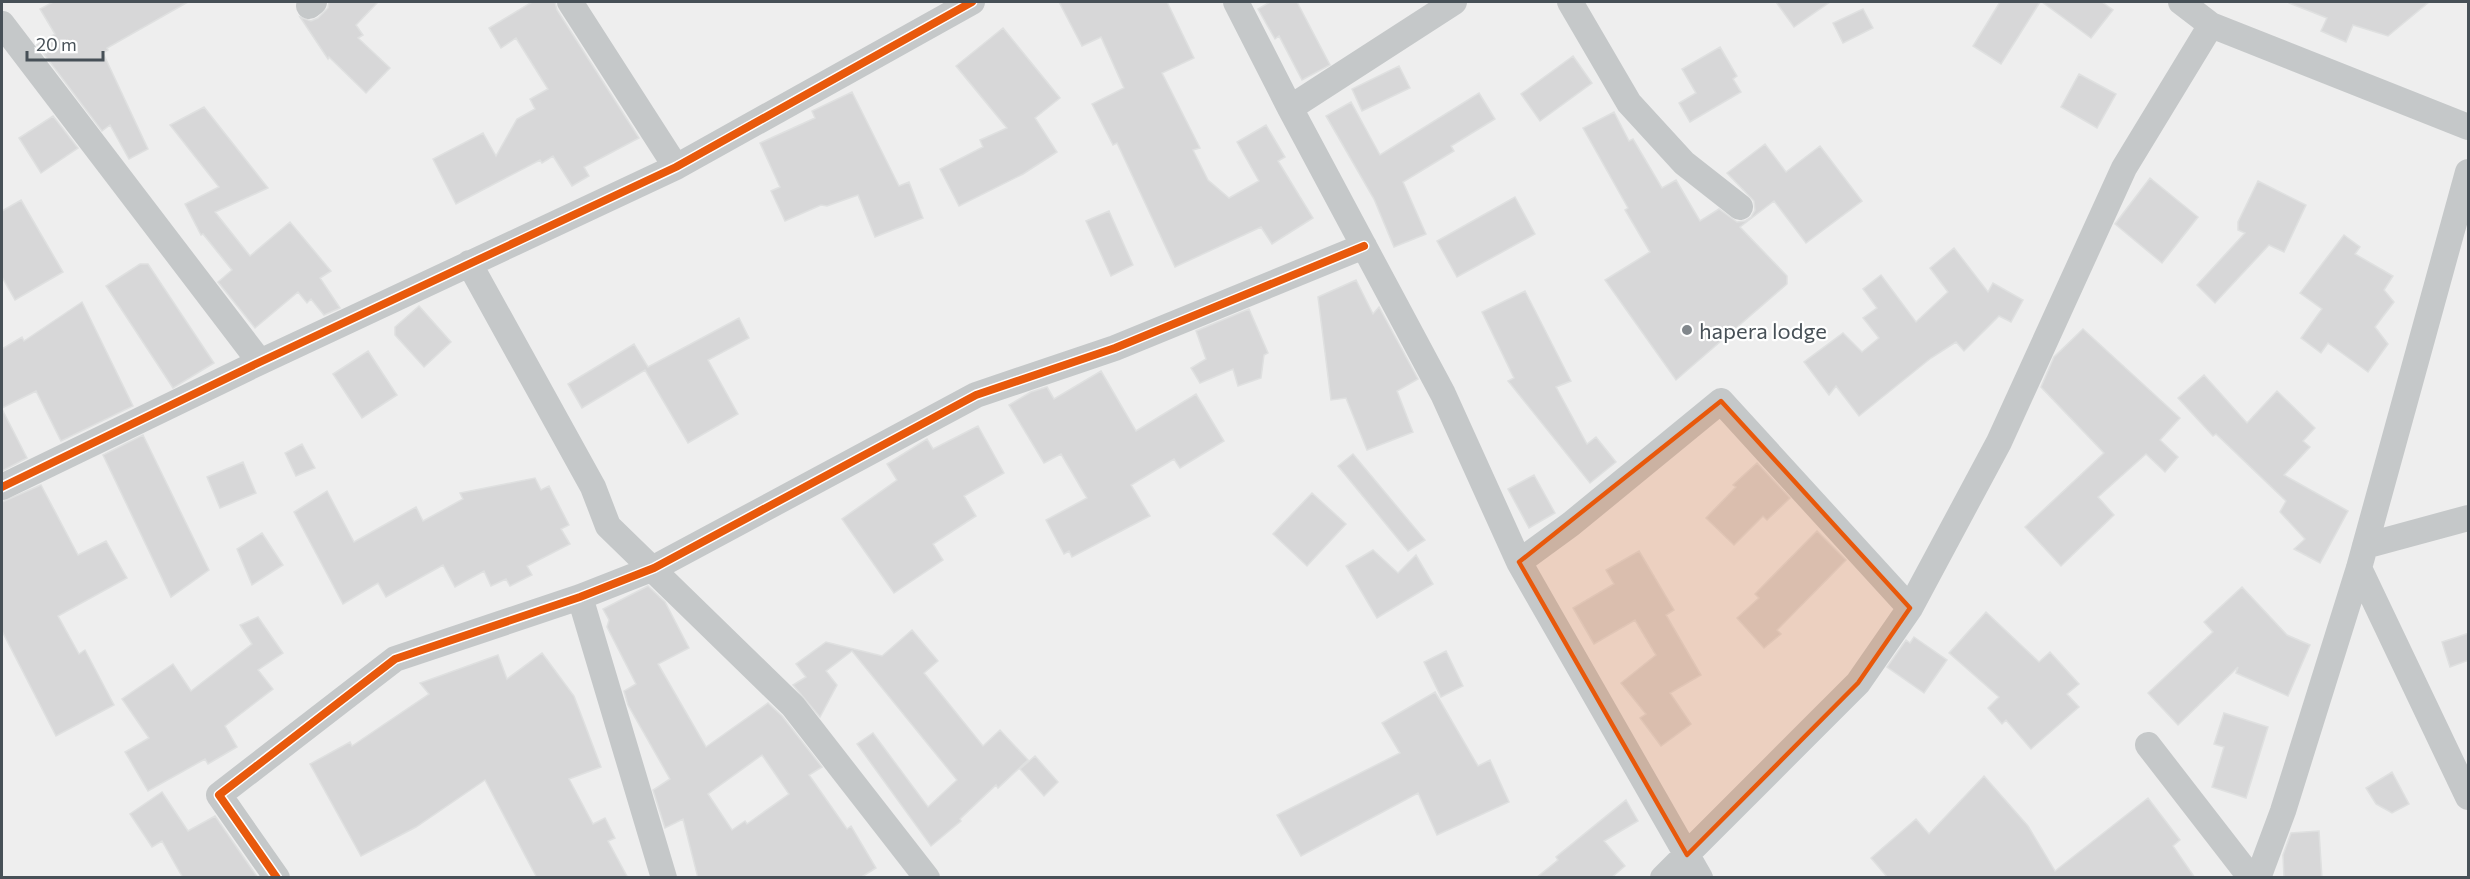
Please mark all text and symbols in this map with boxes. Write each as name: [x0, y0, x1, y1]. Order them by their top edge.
scale bar: [27, 24, 104, 62]
text: 20 m: [36, 33, 77, 55]
place label: hapera lodge: [1699, 317, 1827, 344]
marker: hapera lodge: [1680, 323, 1694, 337]

